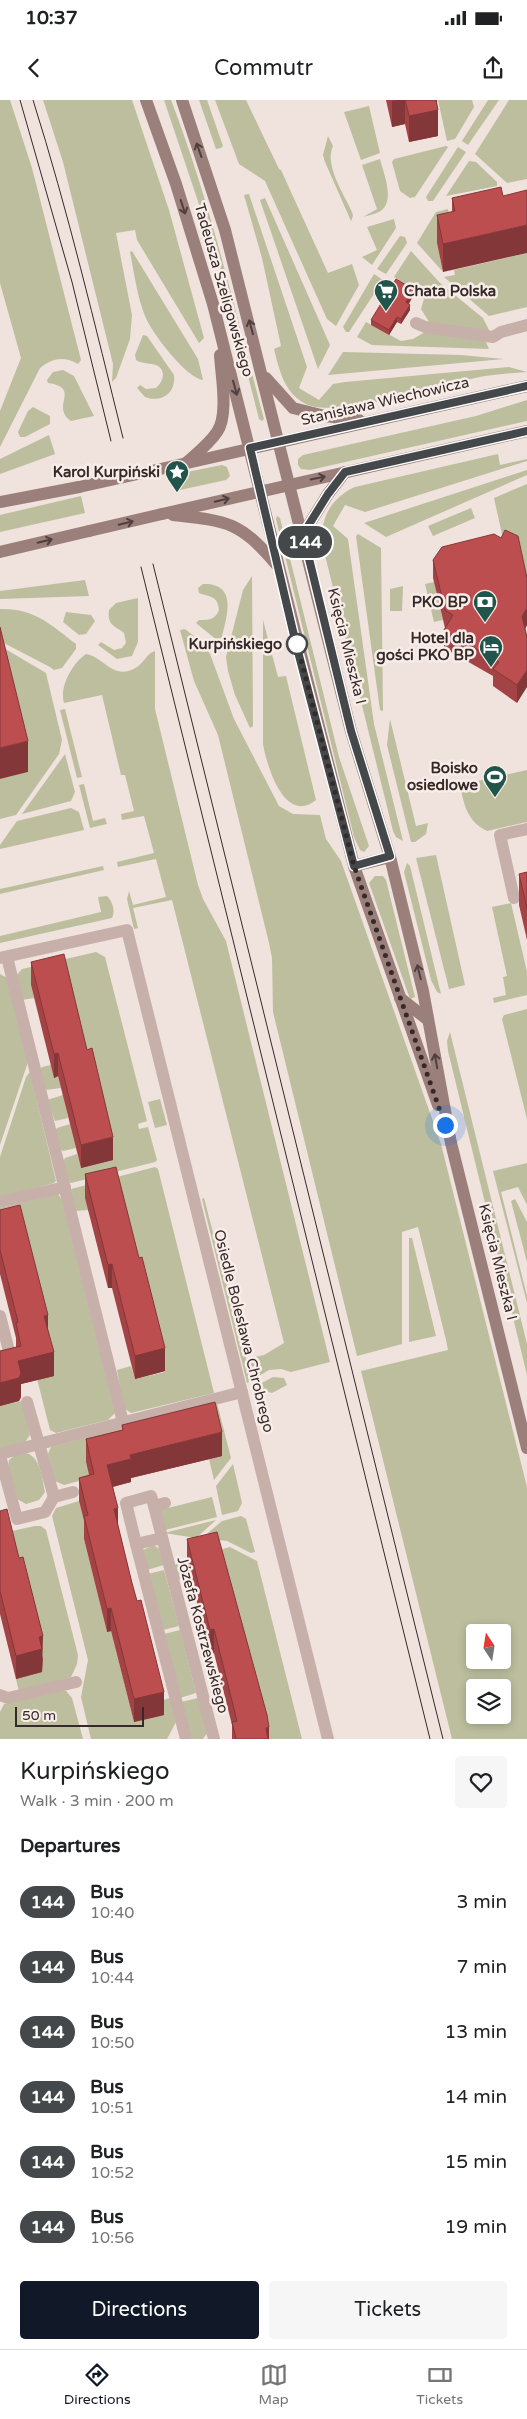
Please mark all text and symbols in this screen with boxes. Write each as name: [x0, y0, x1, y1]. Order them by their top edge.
text: 10:37: [25, 7, 78, 29]
icon: back: [20, 54, 48, 82]
icon: share: [479, 54, 507, 82]
text: Commutr: [214, 55, 313, 81]
one-way arrow: [194, 142, 204, 158]
one-way arrow: [179, 199, 189, 215]
street label: Tadeusza Szeligowskiego: [191, 201, 257, 379]
supermarket icon: Chata Polska: [373, 278, 399, 312]
place label: Chata Polska: [404, 282, 496, 300]
one-way arrow: [246, 320, 255, 336]
street label: Stanisława Wiechowicza: [299, 373, 471, 429]
one-way arrow: [230, 380, 240, 396]
place icon: Karol Kurpiński: [164, 459, 190, 493]
place label: Karol Kurpiński: [53, 463, 160, 482]
one-way arrow: [310, 473, 326, 482]
one-way arrow: [214, 495, 230, 504]
one-way arrow: [117, 518, 133, 527]
line badge: 144: [276, 526, 334, 558]
text: 144: [288, 531, 322, 553]
one-way arrow: [36, 536, 52, 545]
street label: Księcia Mieszka I: [324, 586, 370, 706]
bank icon: PKO BP: [472, 589, 498, 623]
place label: PKO BP: [412, 593, 468, 611]
place label: Hotel dla gości PKO BP: [376, 629, 474, 665]
marker: Kurpińskiego: [286, 633, 308, 655]
hotel icon: Hotel dla gości PKO BP: [478, 634, 504, 668]
place label: Kurpińskiego: [189, 635, 282, 654]
place label: Boisko osiedlowe: [407, 759, 479, 794]
sports icon: Boisko osiedlowe: [482, 764, 508, 798]
one-way arrow: [414, 964, 423, 980]
one-way arrow: [431, 1053, 440, 1069]
your location: [433, 1113, 458, 1138]
street label: Księcia Mieszka I: [475, 1202, 521, 1322]
street label: Osiedle Bolesława Chrobrego: [210, 1228, 278, 1434]
street label: Józefa Kostrzewskiego: [173, 1555, 233, 1715]
north arrow: [466, 1624, 511, 1669]
map controls: [466, 1624, 511, 1724]
button: layers: [466, 1679, 511, 1724]
scale bar: [15, 1704, 144, 1727]
text: 50 m: [22, 1707, 56, 1724]
button: heart: [455, 1756, 507, 1808]
text: Kurpińskiego: [20, 1757, 170, 1786]
text: Walk · 3 min · 200 m: [20, 1791, 174, 1811]
text: Departures: [20, 1835, 120, 1857]
text: Bus: [90, 1881, 124, 1903]
text: 144: [31, 1891, 64, 1913]
text: 3 min: [456, 1891, 507, 1913]
text: 10:40: [90, 1903, 134, 1923]
text: Bus: [90, 1946, 124, 1968]
text: 144: [31, 1956, 64, 1978]
text: 7 min: [456, 1956, 507, 1978]
text: 10:44: [90, 1968, 134, 1988]
text: Bus: [90, 2011, 124, 2033]
text: 144: [31, 2021, 64, 2043]
text: 13 min: [444, 2021, 507, 2043]
text: 10:50: [90, 2033, 134, 2053]
text: Bus: [90, 2076, 124, 2098]
text: 144: [31, 2086, 64, 2108]
text: 14 min: [444, 2086, 507, 2108]
text: 10:51: [90, 2098, 134, 2118]
text: Bus: [90, 2141, 124, 2163]
text: 144: [31, 2151, 64, 2173]
text: 15 min: [444, 2151, 507, 2173]
text: 10:52: [90, 2163, 134, 2183]
text: Bus: [90, 2206, 124, 2228]
text: 144: [31, 2216, 64, 2238]
text: 19 min: [444, 2216, 507, 2238]
text: 10:56: [90, 2228, 134, 2248]
button: Directions: [20, 2281, 259, 2339]
button: Tickets: [269, 2281, 507, 2339]
tab: Directions: [64, 2361, 131, 2408]
tab: Map: [258, 2361, 289, 2408]
tab: Tickets: [416, 2361, 463, 2408]

